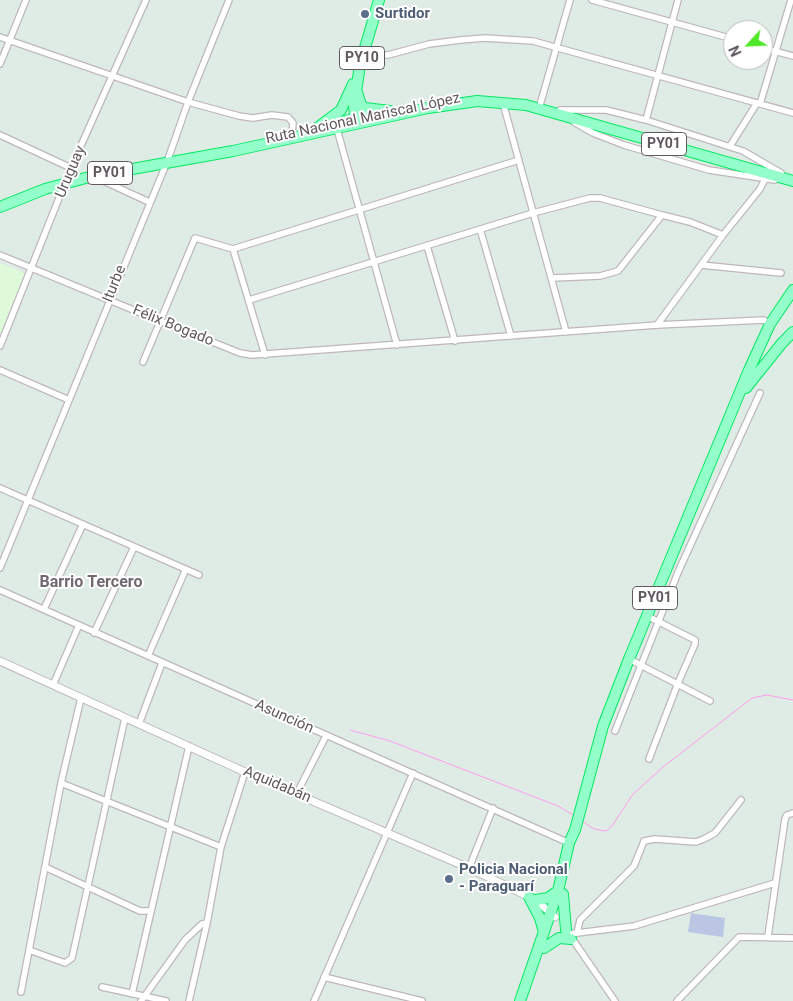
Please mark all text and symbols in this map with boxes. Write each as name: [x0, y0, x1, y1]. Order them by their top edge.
place label: Surtidor: [375, 5, 430, 23]
marker: Surtidor: [359, 8, 371, 20]
north arrow: [723, 20, 773, 70]
text: N: [726, 43, 745, 59]
road number: PY10: [340, 46, 384, 70]
street label: Ruta Nacional Mariscal López: [264, 90, 462, 148]
road number: PY01: [642, 132, 686, 156]
street label: Uruguay: [52, 143, 90, 201]
road number: PY01: [88, 162, 132, 184]
street label: Iturbe: [99, 263, 131, 305]
street label: Félix Bogado: [130, 302, 216, 350]
district label: Barrio Tercero: [40, 573, 142, 593]
road number: PY01: [632, 586, 678, 610]
street label: Asunción: [252, 696, 316, 738]
street label: Aquidabán: [240, 763, 314, 807]
place label: Policia Nacional - Paraguarí: [459, 861, 568, 896]
marker: Policia Nacional - Paraguarí: [443, 873, 455, 885]

